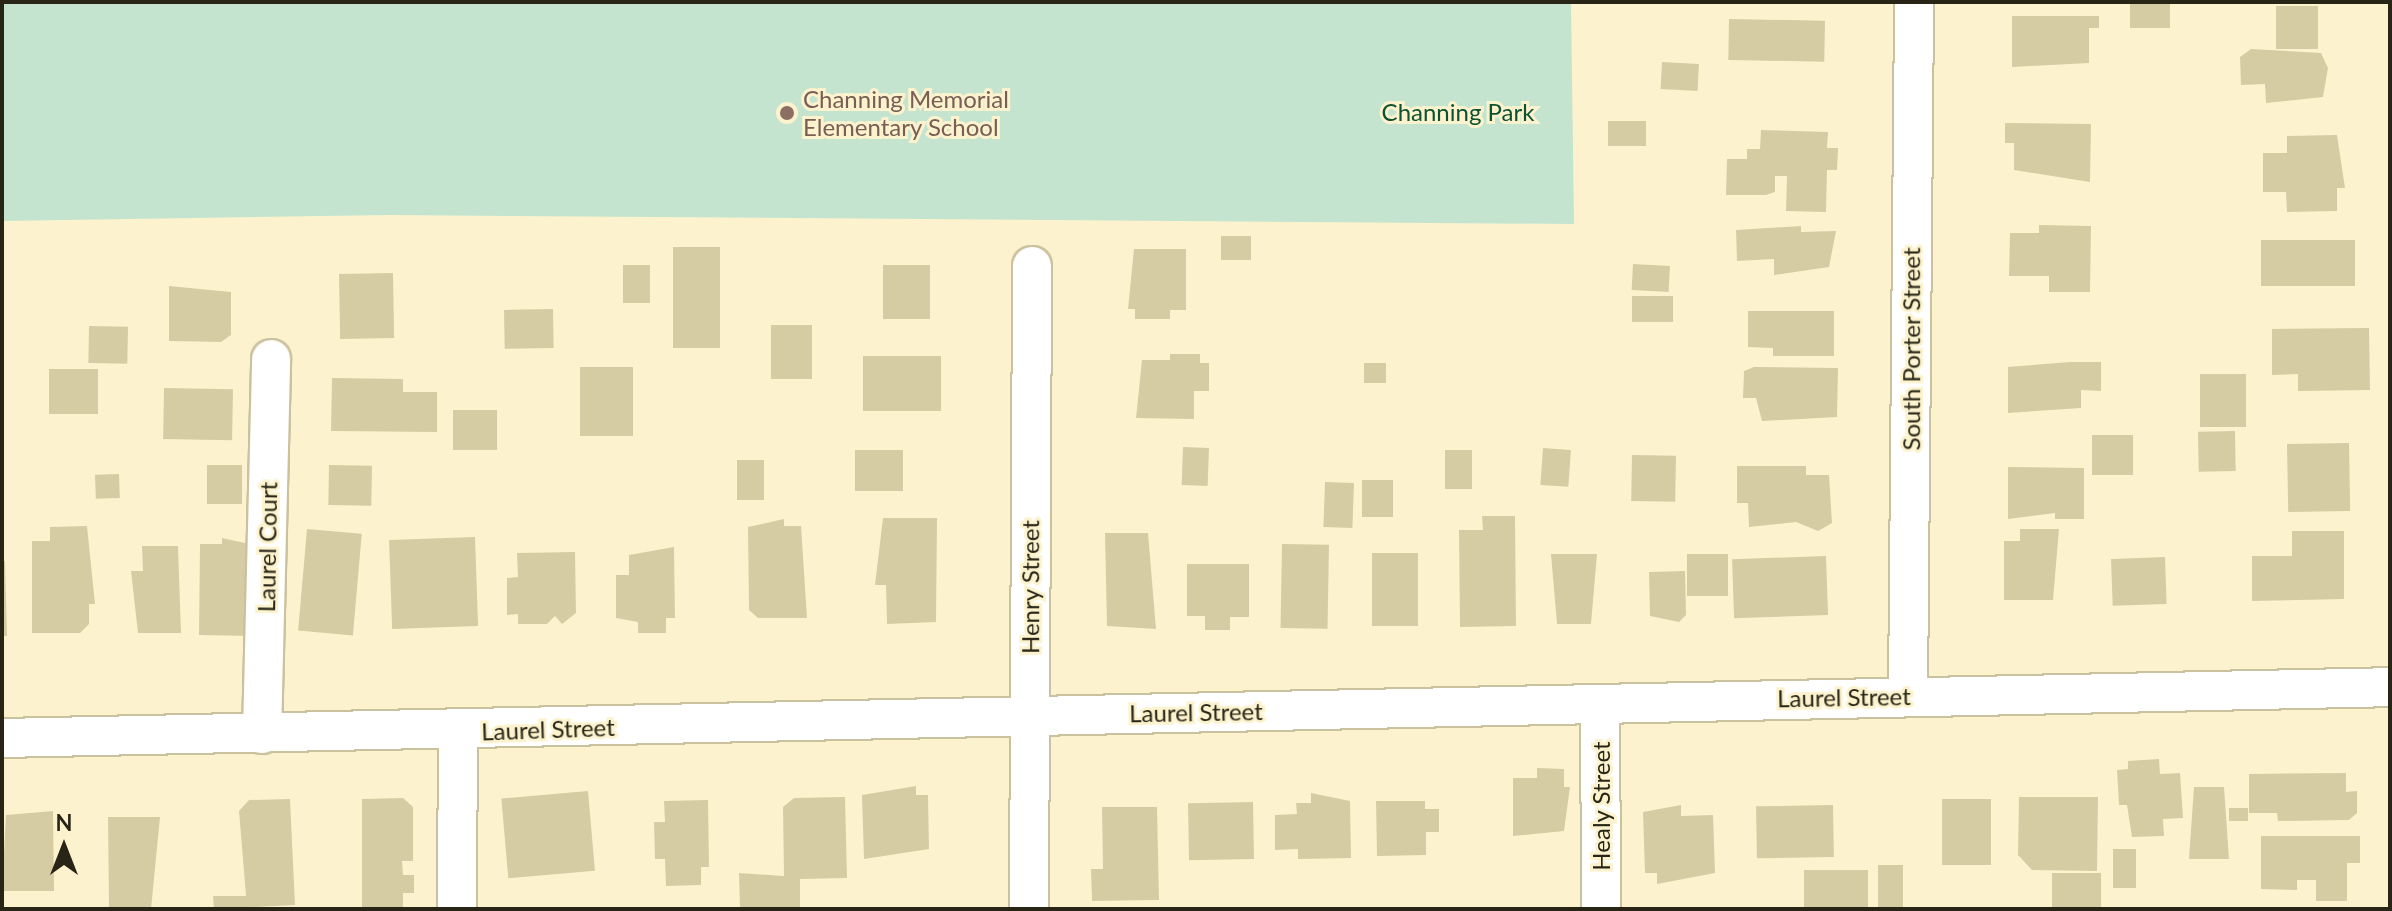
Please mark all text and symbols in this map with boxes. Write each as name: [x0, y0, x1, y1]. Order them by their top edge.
place label: Channing Memorial Elementary School: [803, 85, 1009, 141]
park label: Channing Park: [1382, 98, 1534, 126]
marker: Channing Memorial Elementary School: [778, 104, 796, 122]
street label: South Porter Street: [1897, 247, 1925, 451]
street label: Laurel Court: [251, 482, 283, 612]
street label: Henry Street: [1016, 520, 1044, 654]
street label: Laurel Street: [1777, 681, 1911, 713]
street label: Laurel Street: [1129, 696, 1263, 728]
street label: Laurel Street: [481, 712, 615, 746]
street label: Healy Street: [1587, 741, 1615, 871]
north arrow: [24, 807, 104, 887]
text: N: [56, 809, 72, 836]

